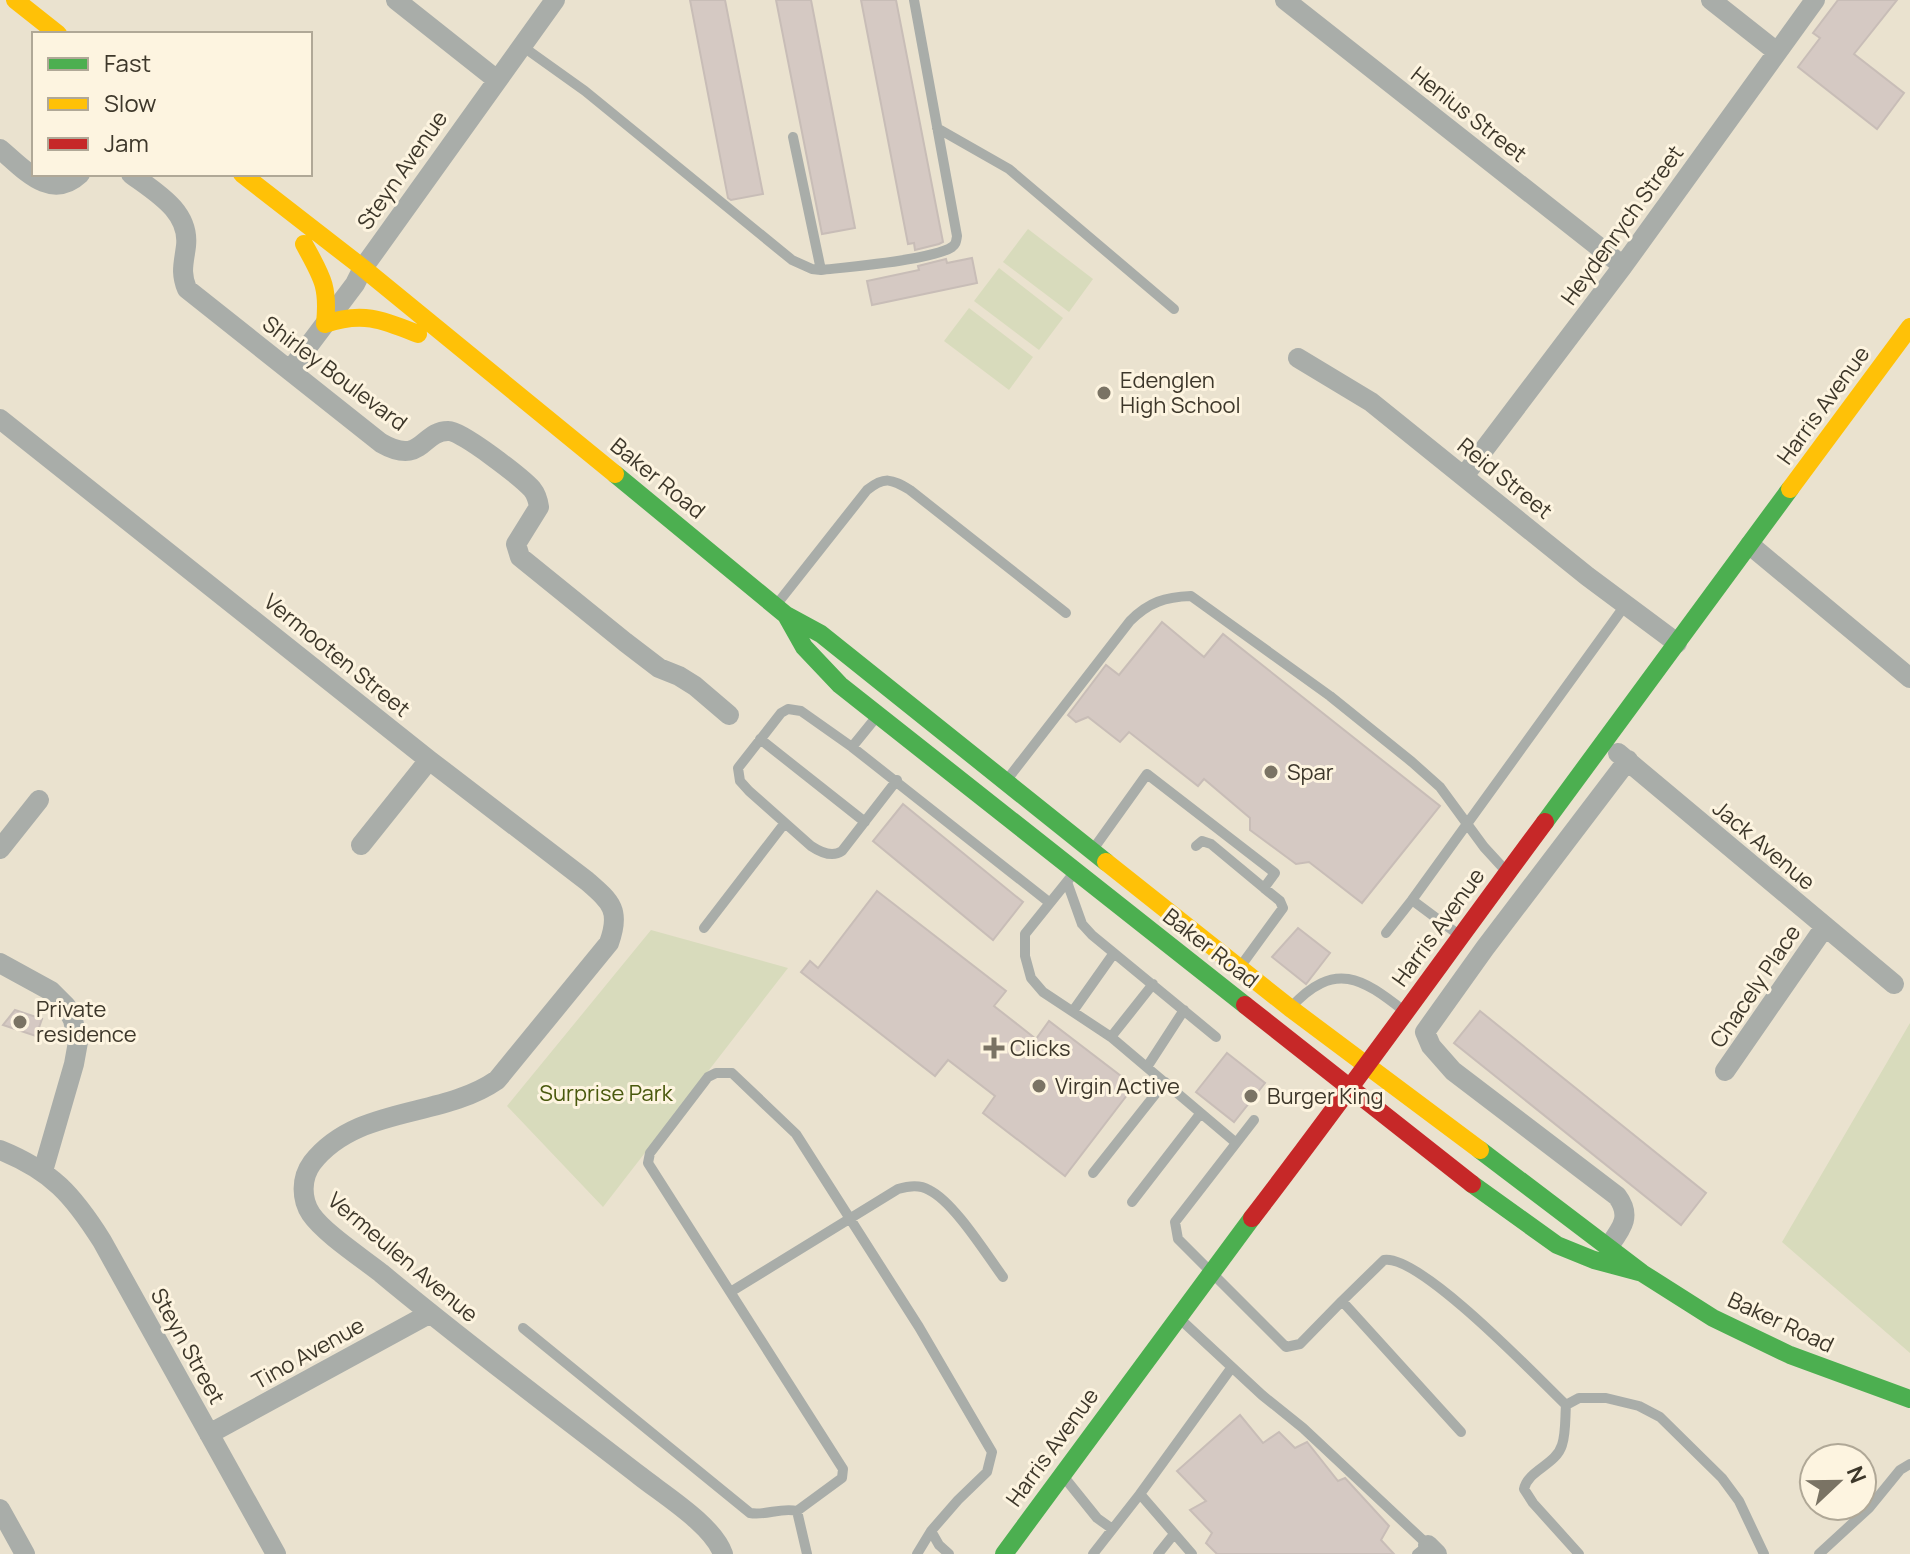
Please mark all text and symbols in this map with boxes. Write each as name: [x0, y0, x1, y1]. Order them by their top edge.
legend: [32, 32, 312, 176]
text: Fast: [104, 46, 151, 79]
street label: Henius Street: [1405, 59, 1533, 169]
text: Slow: [104, 86, 157, 119]
street label: Steyn Avenue: [350, 104, 454, 236]
text: Jam: [104, 126, 149, 159]
street label: Heydenrych Street: [1554, 139, 1690, 311]
street label: Shirley Boulevard: [256, 309, 414, 437]
street label: Harris Avenue: [1770, 340, 1876, 470]
place label: Edenglen High School: [1120, 365, 1241, 420]
marker: Edenglen High School: [1095, 384, 1113, 402]
street label: Reid Street: [1451, 430, 1559, 526]
street label: Baker Road: [604, 431, 712, 525]
street label: Vermooten Street: [257, 587, 417, 724]
place label: Spar: [1287, 757, 1334, 787]
marker: Spar: [1262, 763, 1280, 781]
street label: Jack Avenue: [1706, 793, 1822, 897]
street label: Harris Avenue: [1385, 862, 1491, 992]
street label: Baker Road: [1157, 901, 1265, 995]
street label: Chacely Place: [1703, 919, 1807, 1053]
place label: Private residence: [36, 994, 137, 1049]
marker: Private residence: [11, 1013, 29, 1031]
place label: Clicks: [1010, 1033, 1070, 1063]
marker: Clicks: [985, 1039, 1003, 1057]
place label: Virgin Active: [1055, 1071, 1180, 1101]
marker: Virgin Active: [1030, 1077, 1048, 1095]
park label: Surprise Park: [539, 1078, 674, 1108]
place label: Burger King: [1267, 1081, 1384, 1111]
marker: Burger King: [1242, 1087, 1260, 1105]
street label: Vermeulen Avenue: [321, 1185, 485, 1329]
street label: Steyn Street: [144, 1283, 232, 1410]
street label: Baker Road: [1723, 1284, 1839, 1360]
street label: Tino Avenue: [247, 1310, 370, 1396]
street label: Harris Avenue: [999, 1382, 1105, 1512]
north arrow: [1798, 1442, 1878, 1522]
text: N: [1840, 1462, 1873, 1487]

